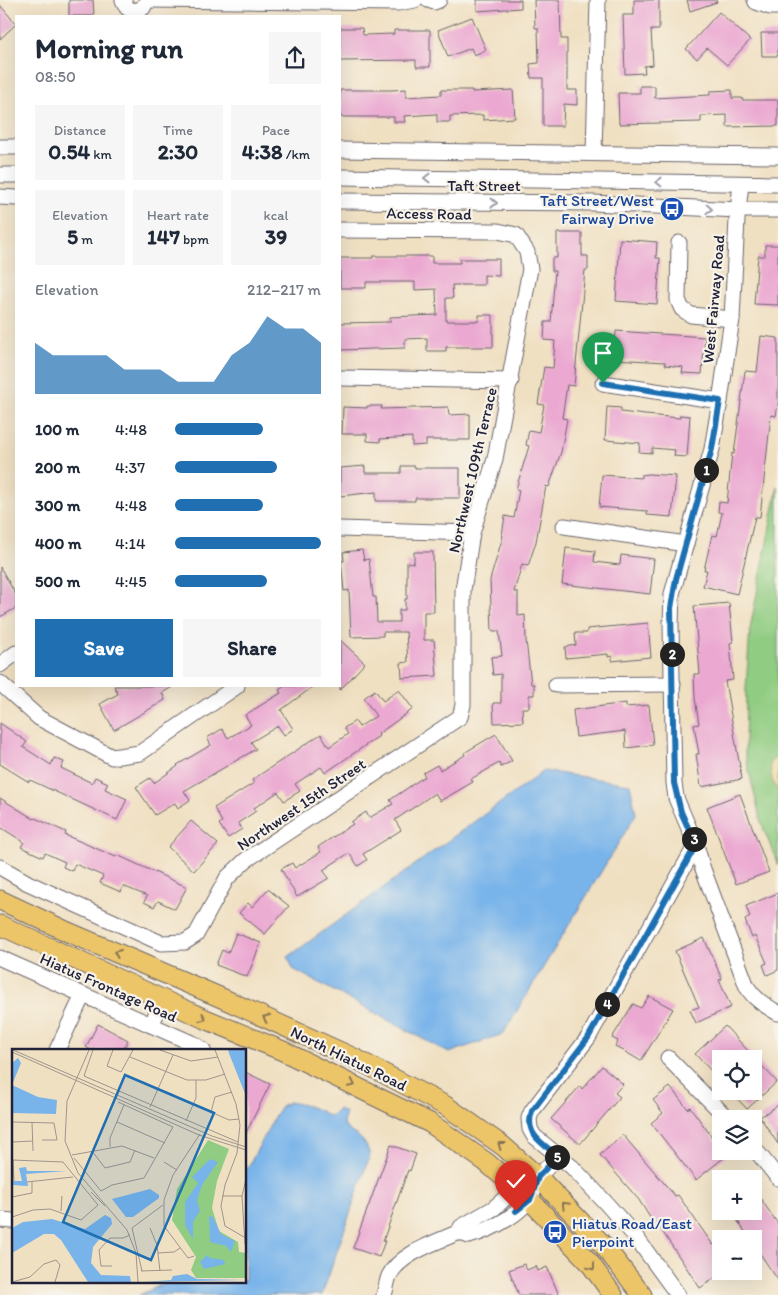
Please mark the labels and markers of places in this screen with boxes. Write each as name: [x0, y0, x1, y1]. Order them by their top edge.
place label: Taft Street/West Fairway Drive: [540, 191, 654, 228]
bus stop icon: Taft Street/West Fairway Drive: [659, 196, 685, 222]
pin: [582, 332, 624, 383]
pin: 1: [694, 458, 718, 482]
pin: 2: [660, 642, 684, 666]
pin: 3: [682, 826, 706, 852]
pin: 4: [594, 992, 620, 1016]
pin: 5: [544, 1144, 570, 1170]
pin: [495, 1160, 537, 1211]
place label: Hiatus Road/East Pierpoint: [572, 1214, 692, 1251]
bus stop icon: Hiatus Road/East Pierpoint: [542, 1219, 568, 1245]

